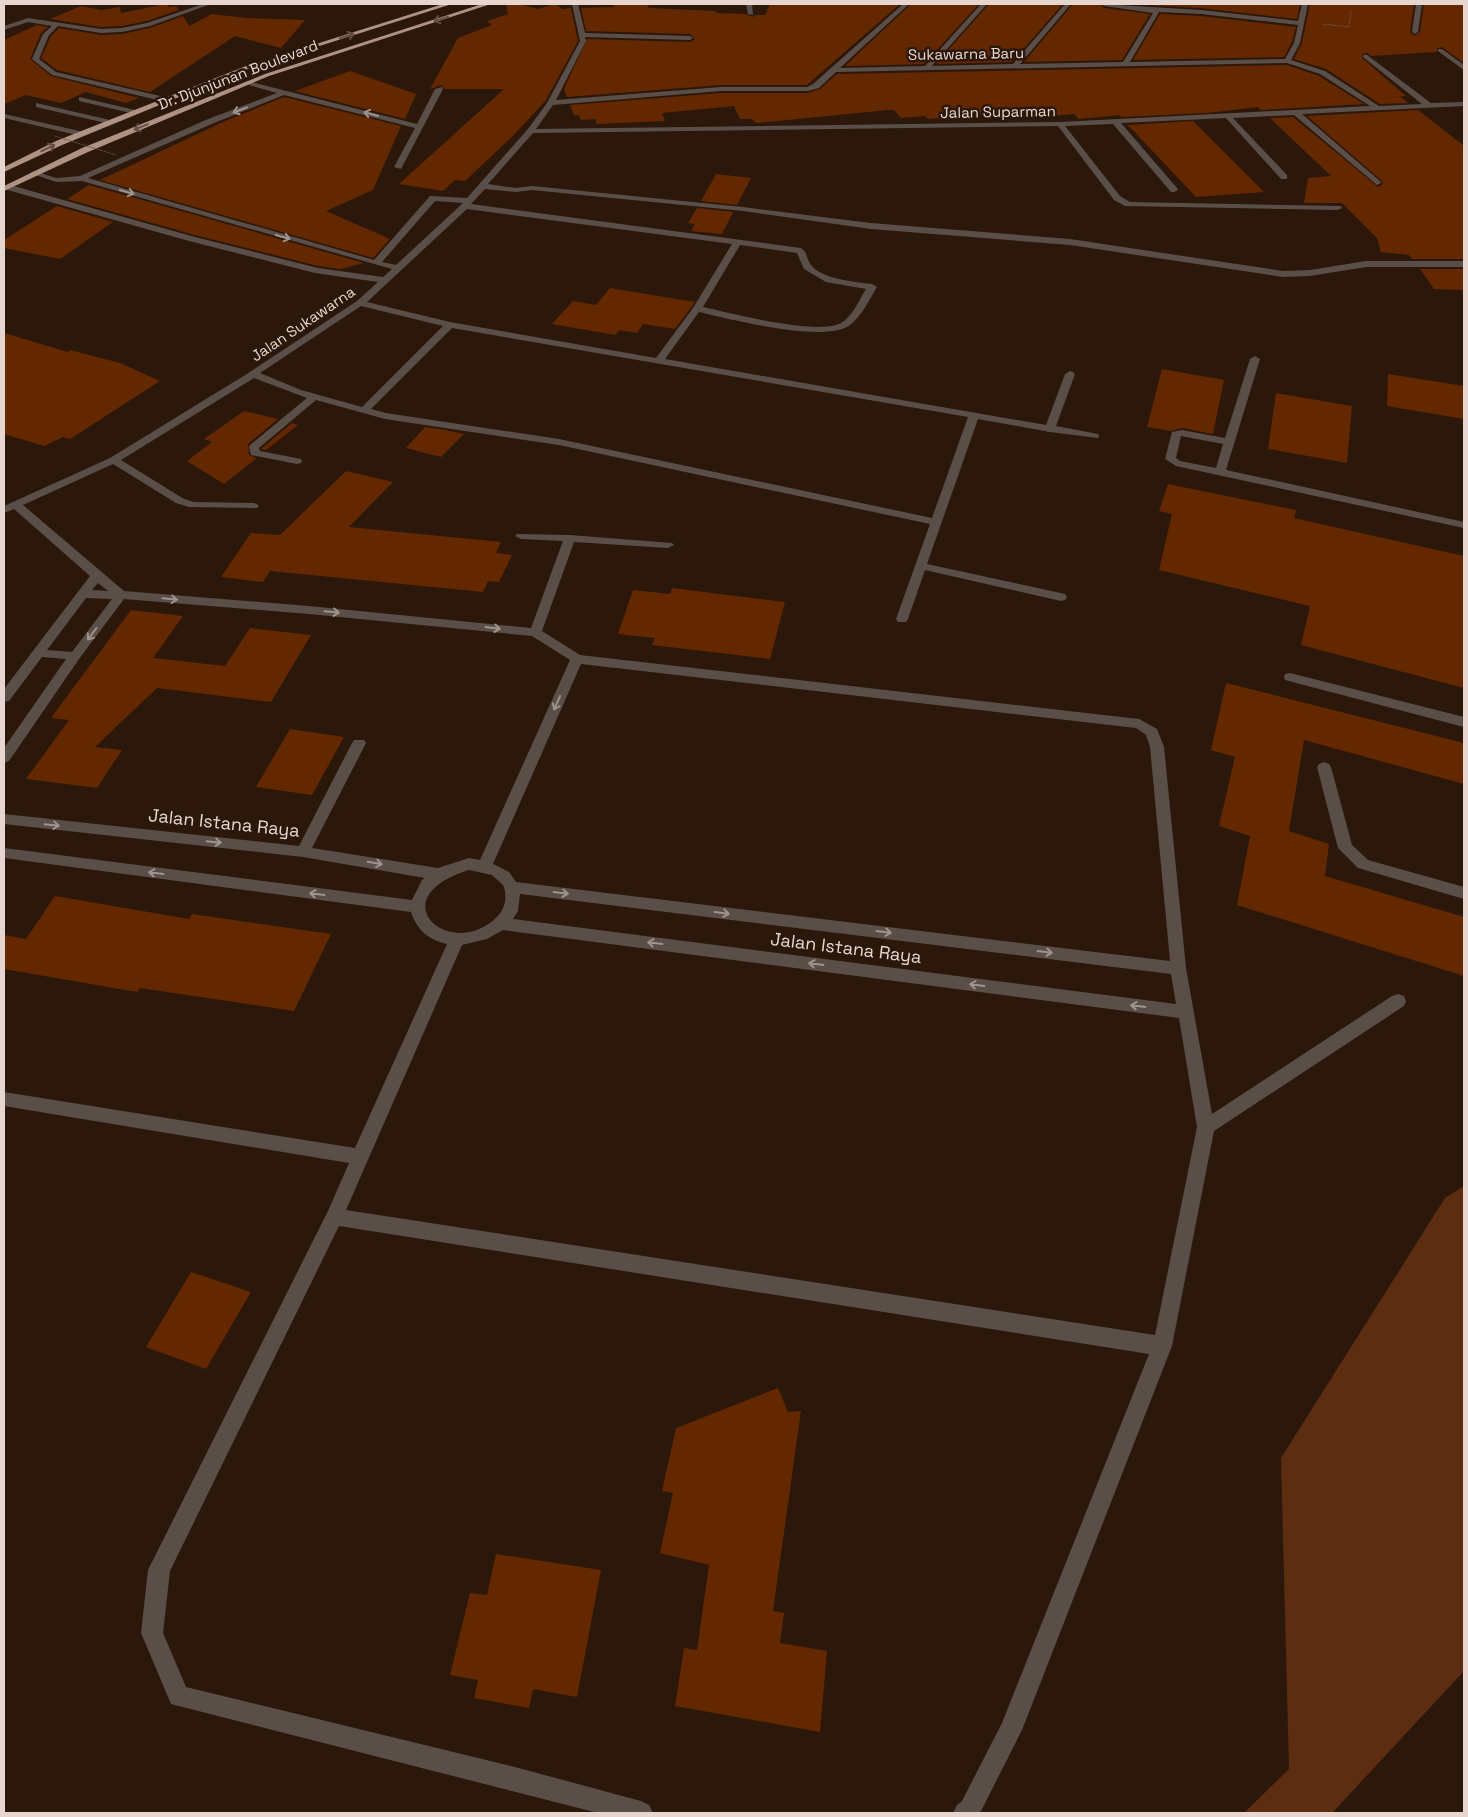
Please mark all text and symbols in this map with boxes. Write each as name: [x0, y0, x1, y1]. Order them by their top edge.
one-way arrow: [434, 15, 450, 24]
one-way arrow: [339, 31, 354, 40]
street label: Dr. Djunjunan Boulevard: [155, 35, 320, 114]
street label: Sukawarna Baru: [908, 43, 1024, 64]
street label: Jalan Suparman: [940, 101, 1056, 122]
one-way arrow: [232, 106, 248, 115]
one-way arrow: [364, 109, 380, 118]
one-way arrow: [133, 123, 149, 132]
one-way arrow: [40, 143, 55, 153]
one-way arrow: [119, 187, 135, 197]
one-way arrow: [275, 232, 291, 242]
street label: Jalan Sukawarna: [247, 282, 359, 365]
one-way arrow: [161, 594, 177, 604]
one-way arrow: [323, 608, 339, 617]
one-way arrow: [485, 623, 501, 633]
one-way arrow: [86, 627, 97, 640]
one-way arrow: [552, 695, 562, 710]
street label: Jalan Istana Raya: [147, 803, 301, 842]
one-way arrow: [44, 820, 60, 829]
one-way arrow: [205, 837, 221, 847]
one-way arrow: [366, 859, 382, 869]
one-way arrow: [148, 868, 164, 878]
one-way arrow: [553, 888, 569, 898]
one-way arrow: [309, 889, 325, 899]
one-way arrow: [714, 908, 730, 918]
street label: Jalan Istana Raya: [769, 927, 923, 968]
one-way arrow: [875, 927, 891, 937]
one-way arrow: [647, 938, 663, 948]
one-way arrow: [1037, 947, 1053, 957]
one-way arrow: [808, 959, 824, 969]
one-way arrow: [969, 980, 985, 990]
one-way arrow: [1130, 1001, 1146, 1011]

